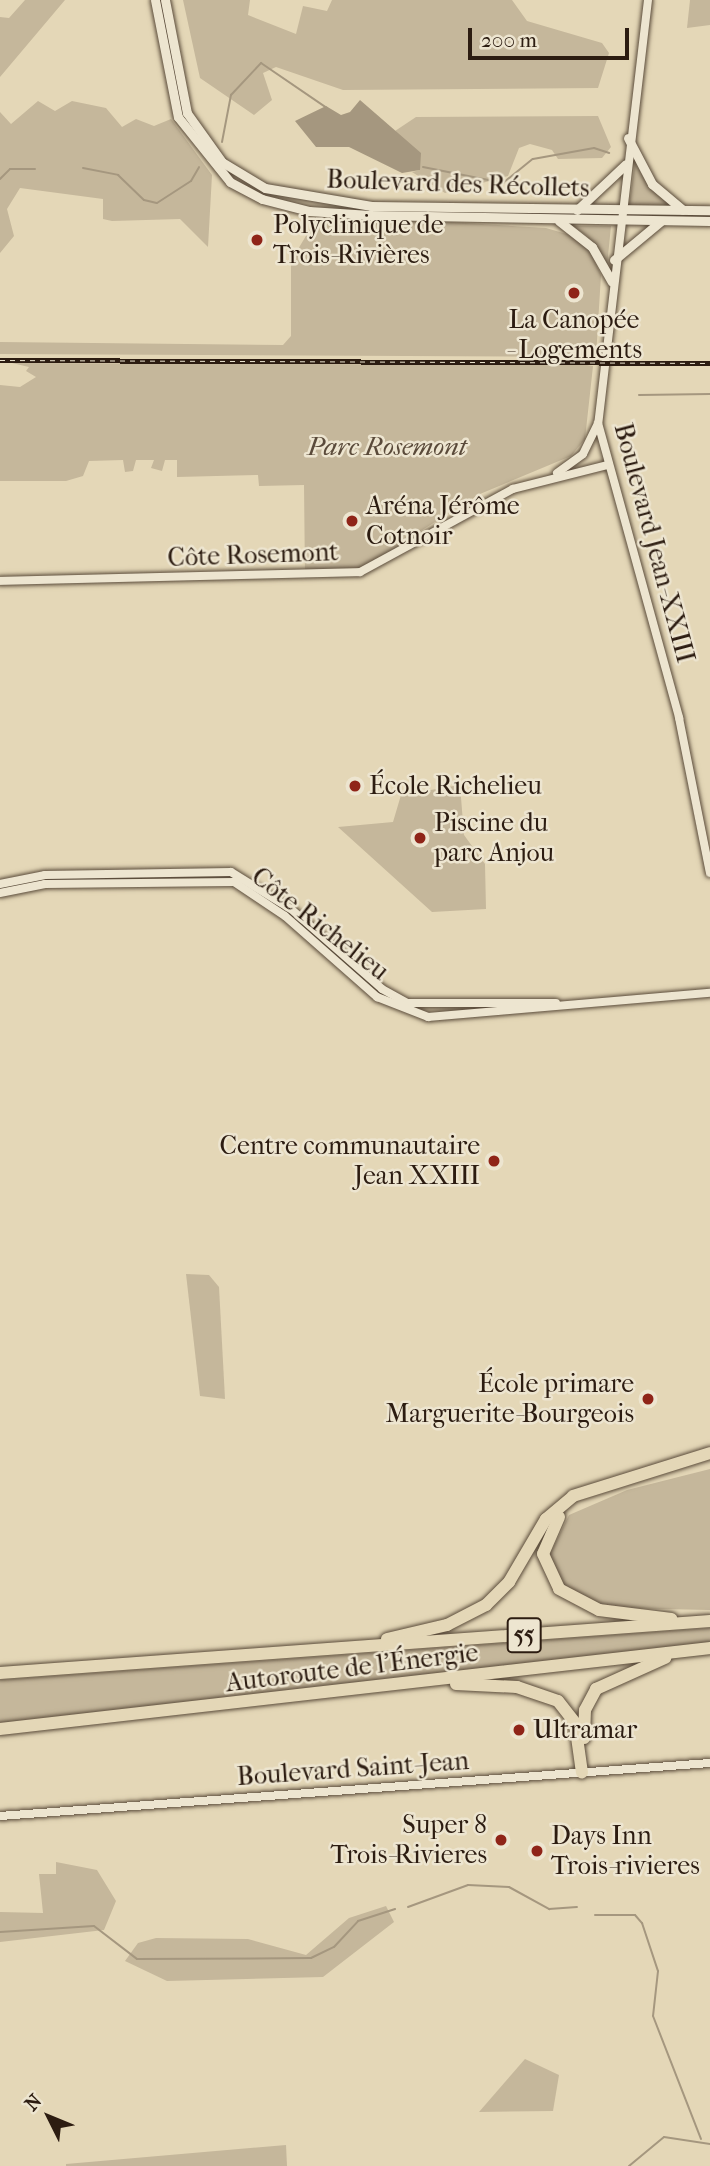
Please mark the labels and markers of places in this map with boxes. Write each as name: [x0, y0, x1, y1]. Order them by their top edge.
place label: Polyclinique de Trois-Rivières: [273, 209, 443, 270]
marker: Polyclinique de Trois-Rivières: [247, 230, 267, 250]
marker: La Canopée - Logements: [566, 285, 582, 301]
place label: La Canopée - Logements: [506, 304, 642, 366]
place label: Aréna Jérôme Cotnoir: [366, 490, 520, 552]
marker: Aréna Jérôme Cotnoir: [344, 513, 360, 529]
place label: École Richelieu: [369, 770, 542, 802]
marker: École Richelieu: [347, 778, 363, 794]
place label: Piscine du parc Anjou: [434, 807, 554, 868]
marker: Piscine du parc Anjou: [412, 830, 428, 846]
place label: Centre communautaire Jean XXIII: [219, 1130, 480, 1192]
marker: Centre communautaire Jean XXIII: [486, 1153, 502, 1169]
place label: École primare Marguerite-Bourgeois: [385, 1368, 634, 1430]
marker: École primare Marguerite-Bourgeois: [640, 1391, 656, 1407]
place label: Ultramar: [533, 1714, 637, 1746]
marker: Ultramar: [511, 1722, 527, 1738]
place label: Super 8 Trois-Rivieres: [330, 1809, 487, 1870]
place label: Days Inn Trois-rivieres: [551, 1820, 700, 1882]
marker: Super 8 Trois-Rivieres: [493, 1832, 509, 1848]
marker: Days Inn Trois-rivieres: [529, 1843, 545, 1859]

